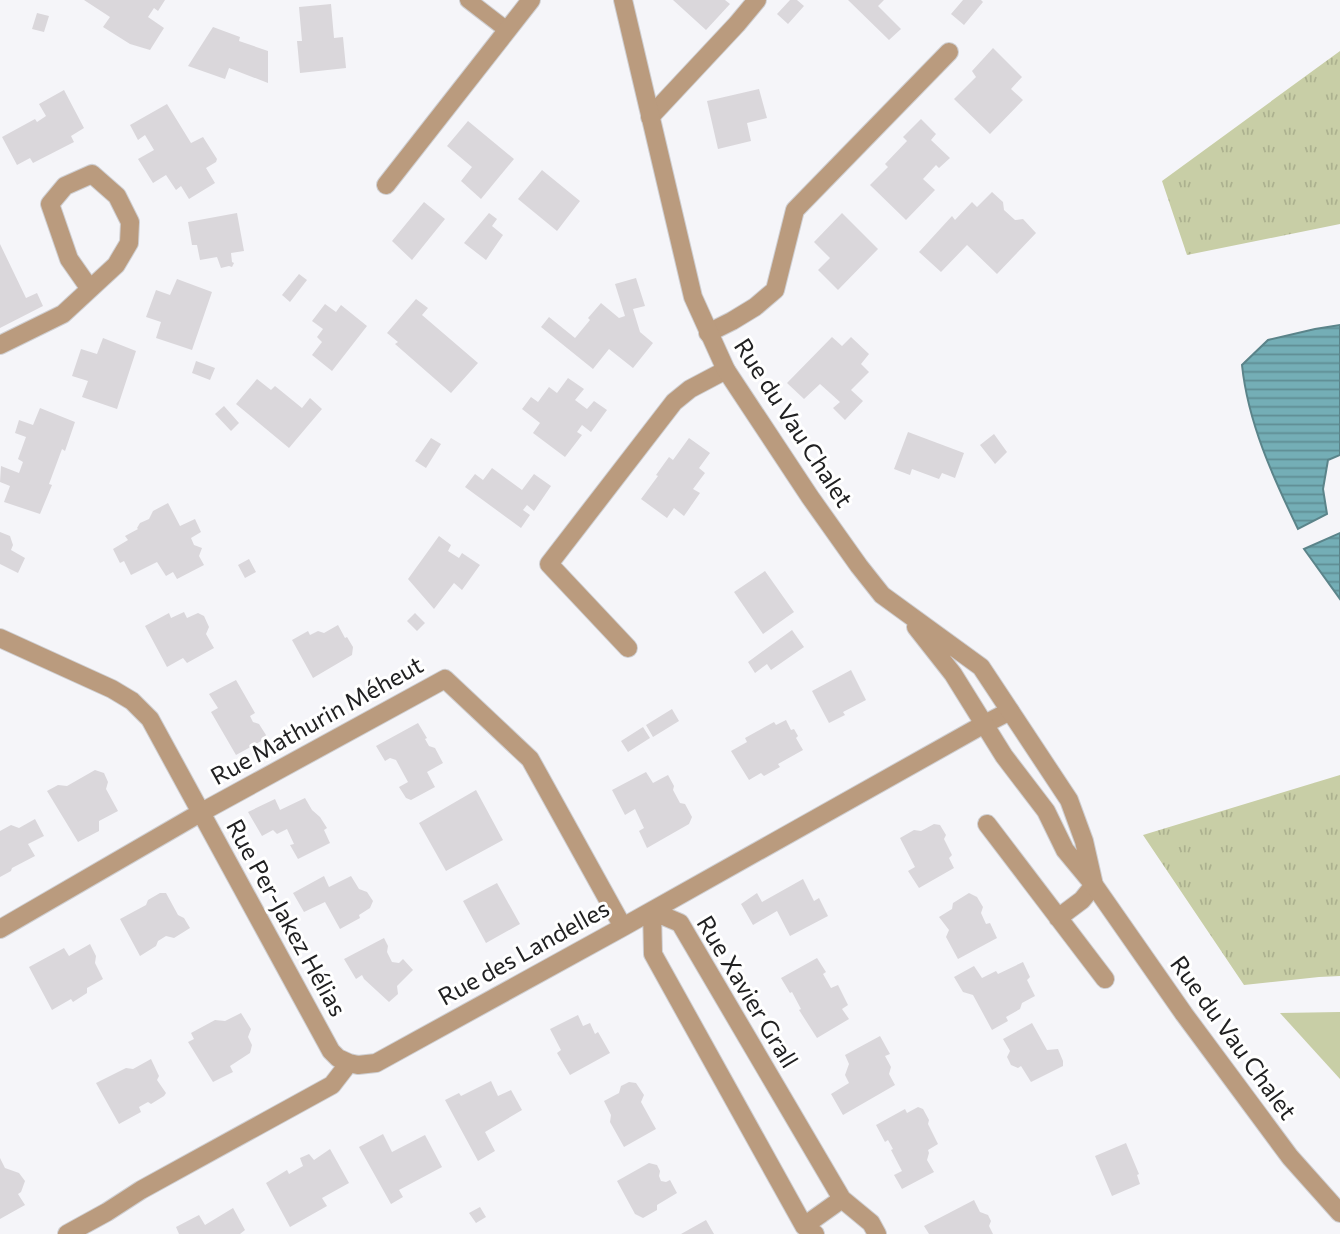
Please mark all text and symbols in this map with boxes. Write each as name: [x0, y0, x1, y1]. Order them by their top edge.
street label: Rue du Vau Chalet: [729, 332, 860, 512]
street label: Rue Mathurin Méheut: [205, 649, 428, 790]
street label: Rue Per-Jakez Hélias: [221, 814, 354, 1021]
street label: Rue des Landelles: [433, 893, 614, 1011]
street label: Rue Xavier Grall: [692, 910, 805, 1072]
street label: Rue du Vau Chalet: [1165, 950, 1303, 1125]

